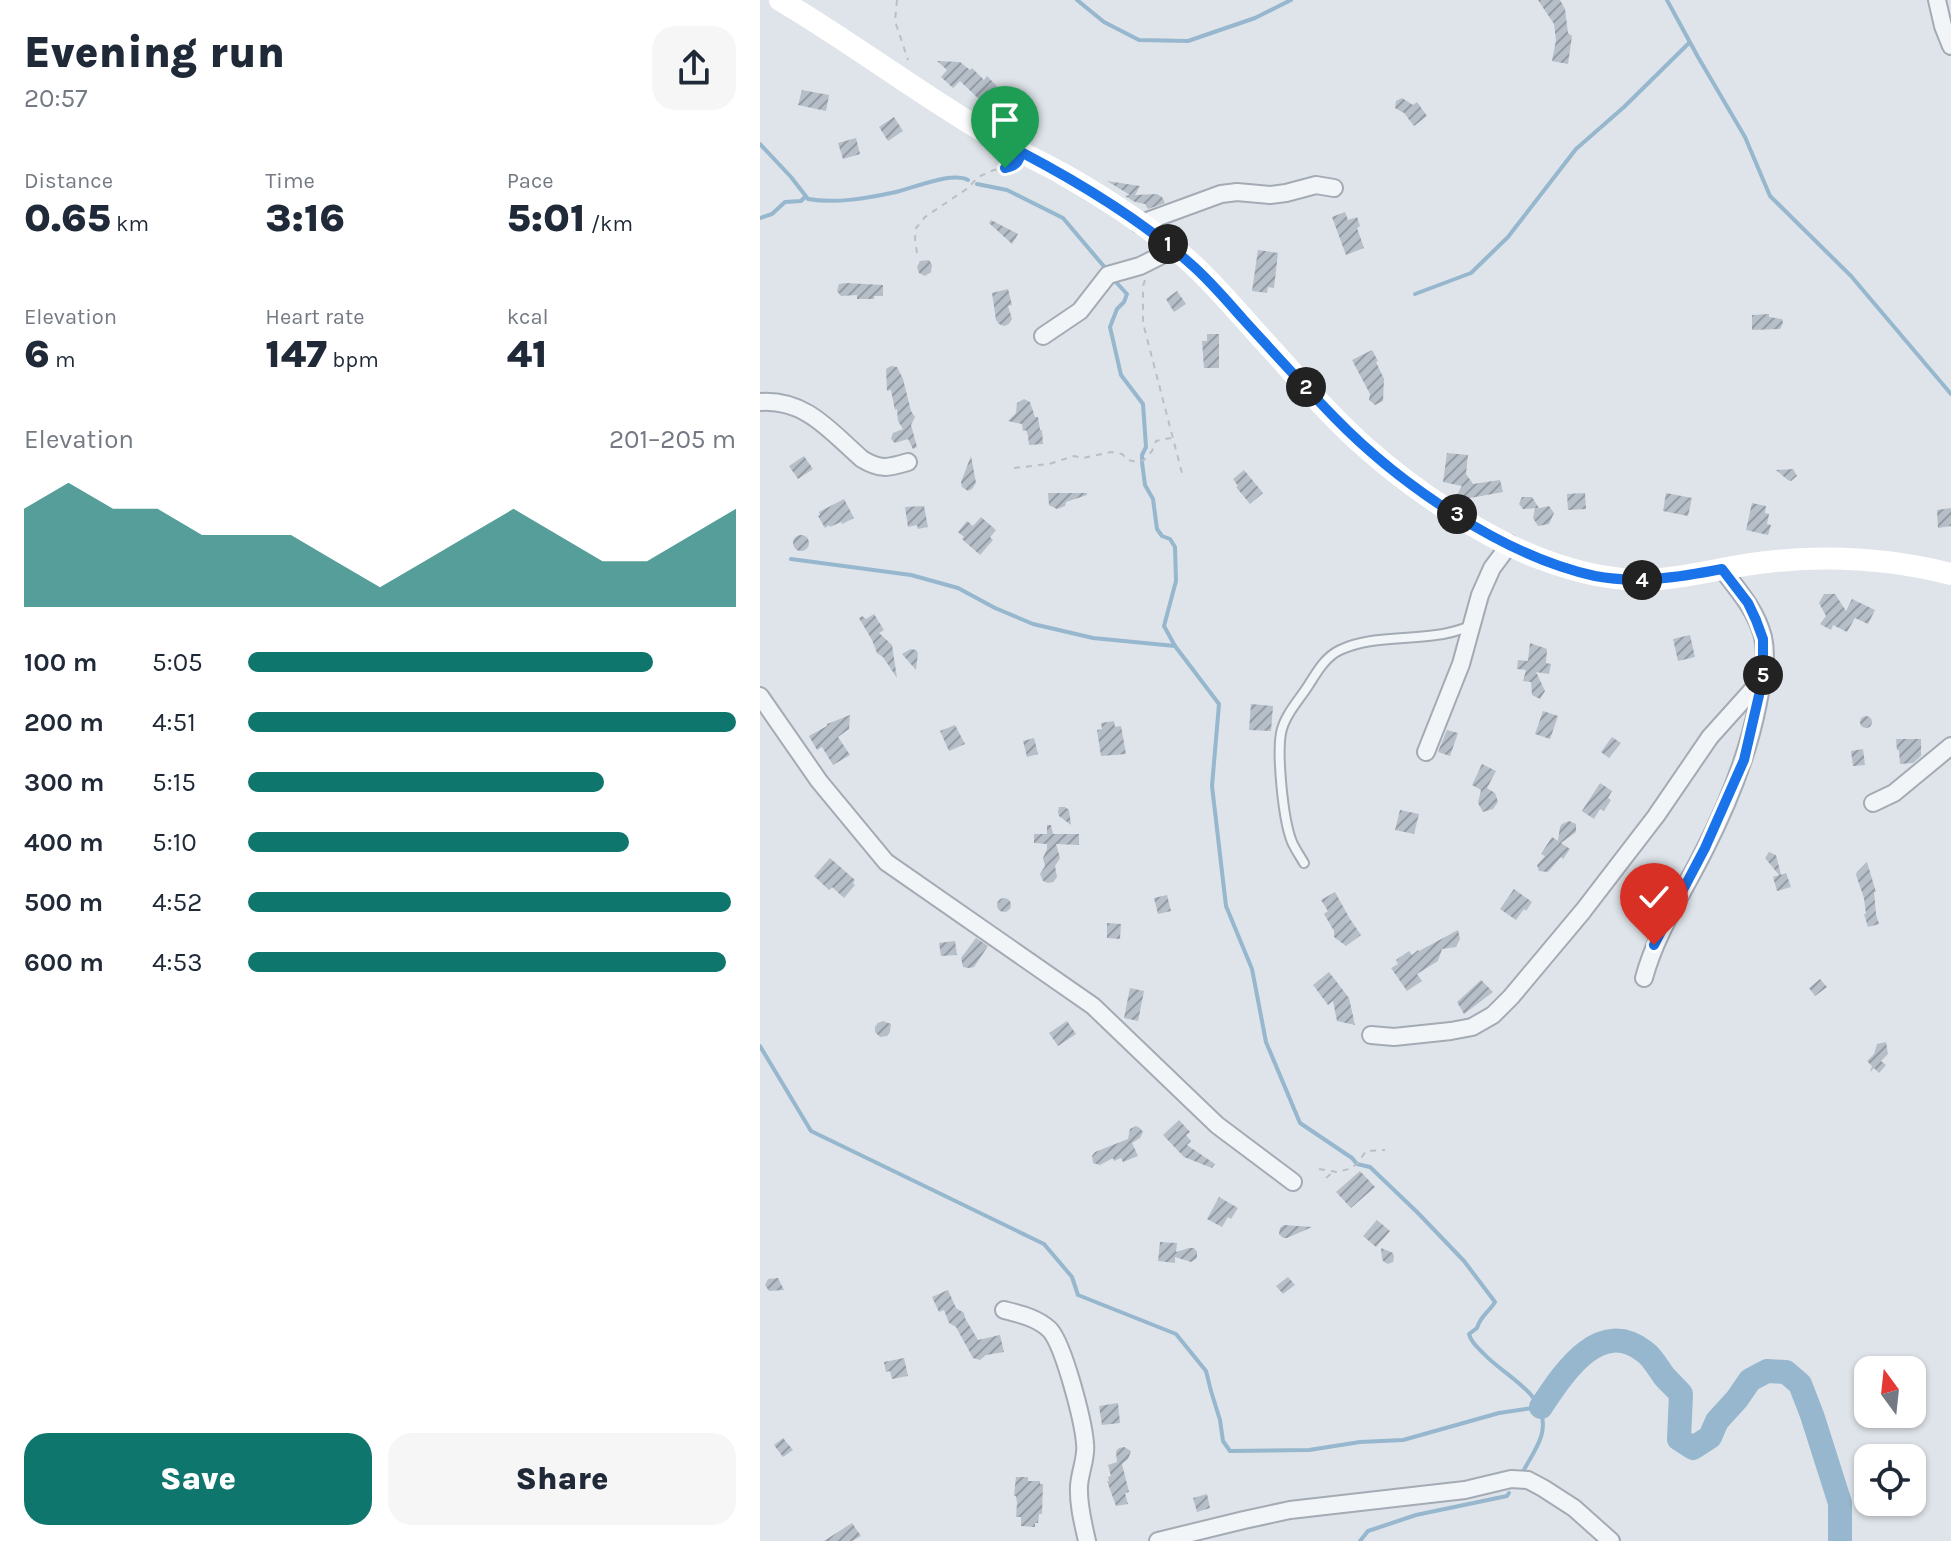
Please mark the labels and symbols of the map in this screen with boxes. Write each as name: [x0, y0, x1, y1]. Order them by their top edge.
pin: [971, 86, 1039, 168]
pin: 1: [1148, 224, 1188, 264]
pin: 2: [1286, 367, 1326, 407]
pin: 3: [1437, 494, 1477, 534]
pin: 4: [1622, 560, 1662, 600]
pin: 5: [1743, 655, 1783, 695]
pin: [1620, 863, 1688, 945]
north arrow: [1854, 1356, 1926, 1428]

